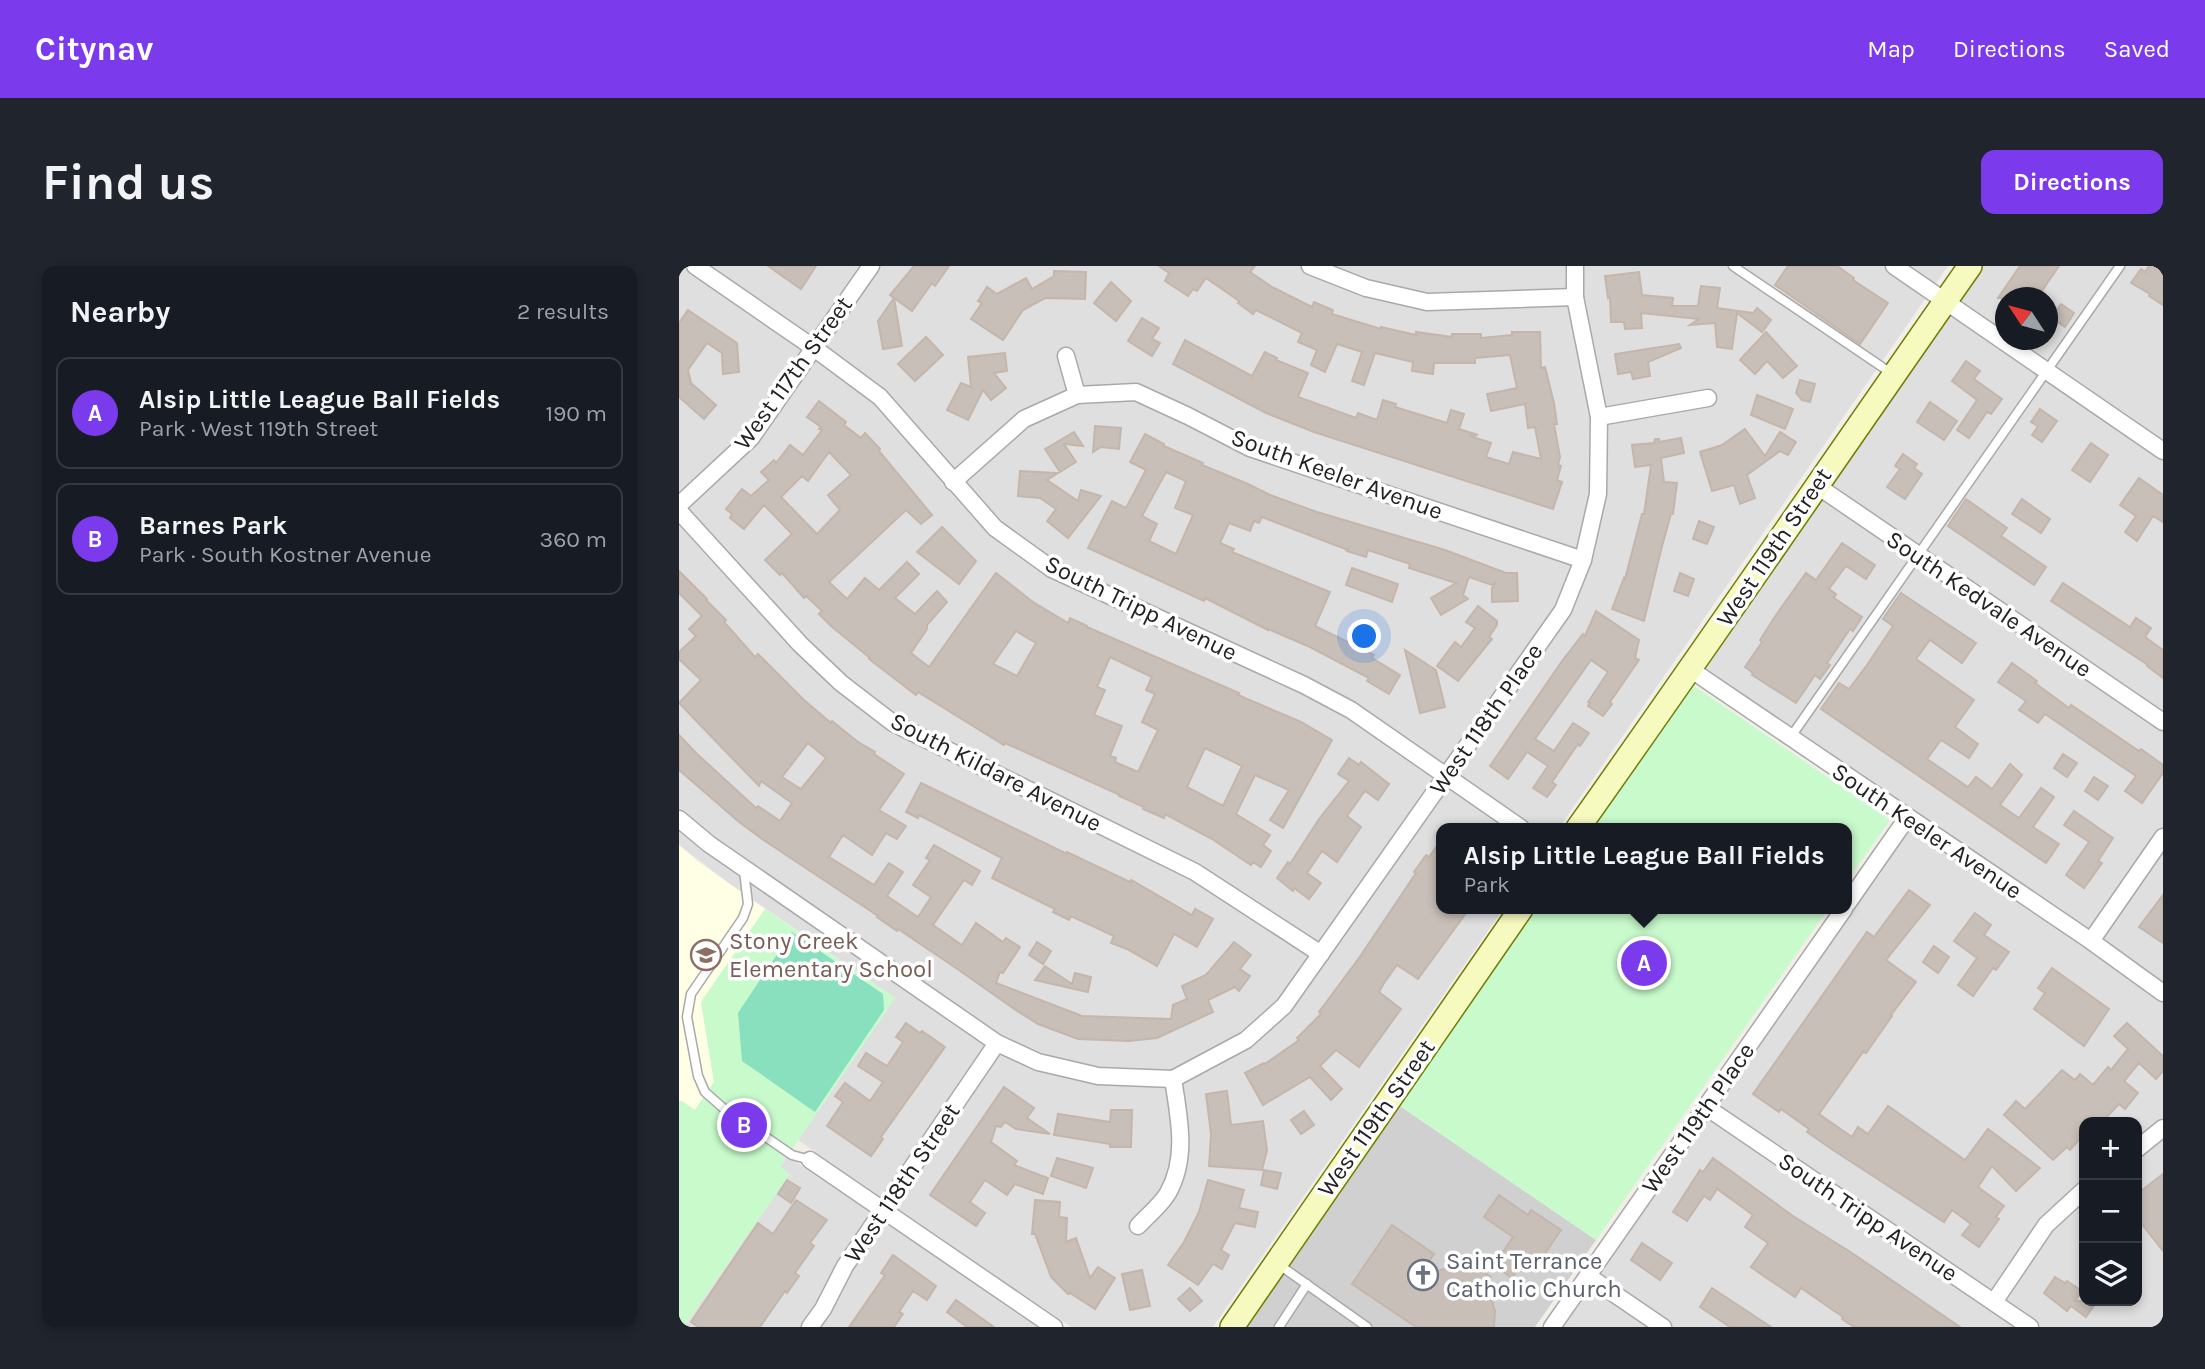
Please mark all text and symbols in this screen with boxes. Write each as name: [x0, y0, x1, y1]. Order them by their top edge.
text: Citynav: [35, 30, 153, 68]
text: Map: [1867, 35, 1915, 63]
text: Directions: [1953, 35, 2066, 63]
text: Saved: [2104, 35, 2170, 63]
button: Directions: [1981, 150, 2163, 214]
text: Find us: [42, 154, 214, 211]
north arrow: [1995, 287, 2058, 350]
street label: West 117th Street: [728, 291, 858, 455]
text: Nearby: [70, 294, 170, 330]
text: 2 results: [517, 298, 609, 325]
text: Alsip Little League Ball Fields: [139, 384, 500, 415]
text: A: [88, 400, 102, 427]
text: 190 m: [545, 400, 607, 427]
text: Park · West 119th Street: [139, 415, 378, 442]
street label: South Keeler Avenue: [1227, 423, 1447, 525]
street label: West 119th Street: [1711, 462, 1837, 632]
text: Barnes Park: [139, 510, 287, 541]
street label: South Kedvale Avenue: [1881, 525, 2097, 683]
text: B: [88, 526, 102, 553]
text: 360 m: [540, 526, 607, 553]
text: Park · South Kostner Avenue: [139, 541, 432, 568]
street label: South Tripp Avenue: [1040, 549, 1242, 667]
your location: [1347, 619, 1381, 653]
street label: West 118th Place: [1423, 638, 1549, 800]
street label: South Kildare Avenue: [886, 707, 1106, 837]
street label: South Keeler Avenue: [1827, 757, 2027, 905]
popup: [1436, 823, 1852, 914]
text: Alsip Little League Ball Fields: [1463, 840, 1825, 871]
text: Park: [1463, 871, 1510, 898]
place label: Stony Creek Elementary School: [729, 927, 933, 983]
pin: A: [1621, 937, 1667, 989]
school or university icon: Stony Creek Elementary School: [689, 938, 723, 972]
street label: West 119th Street: [1311, 1034, 1441, 1202]
street label: West 119th Place: [1636, 1037, 1760, 1199]
street label: West 118th Street: [838, 1098, 966, 1268]
pin: B: [721, 1099, 767, 1151]
map controls: [2079, 1117, 2142, 1306]
button: +: [2079, 1117, 2142, 1180]
street label: South Tripp Avenue: [1773, 1147, 1963, 1287]
button: −: [2079, 1180, 2142, 1243]
button: layers: [2079, 1243, 2142, 1306]
place label: Saint Terrance Catholic Church: [1446, 1247, 1622, 1303]
church icon: Saint Terrance Catholic Church: [1406, 1258, 1440, 1292]

